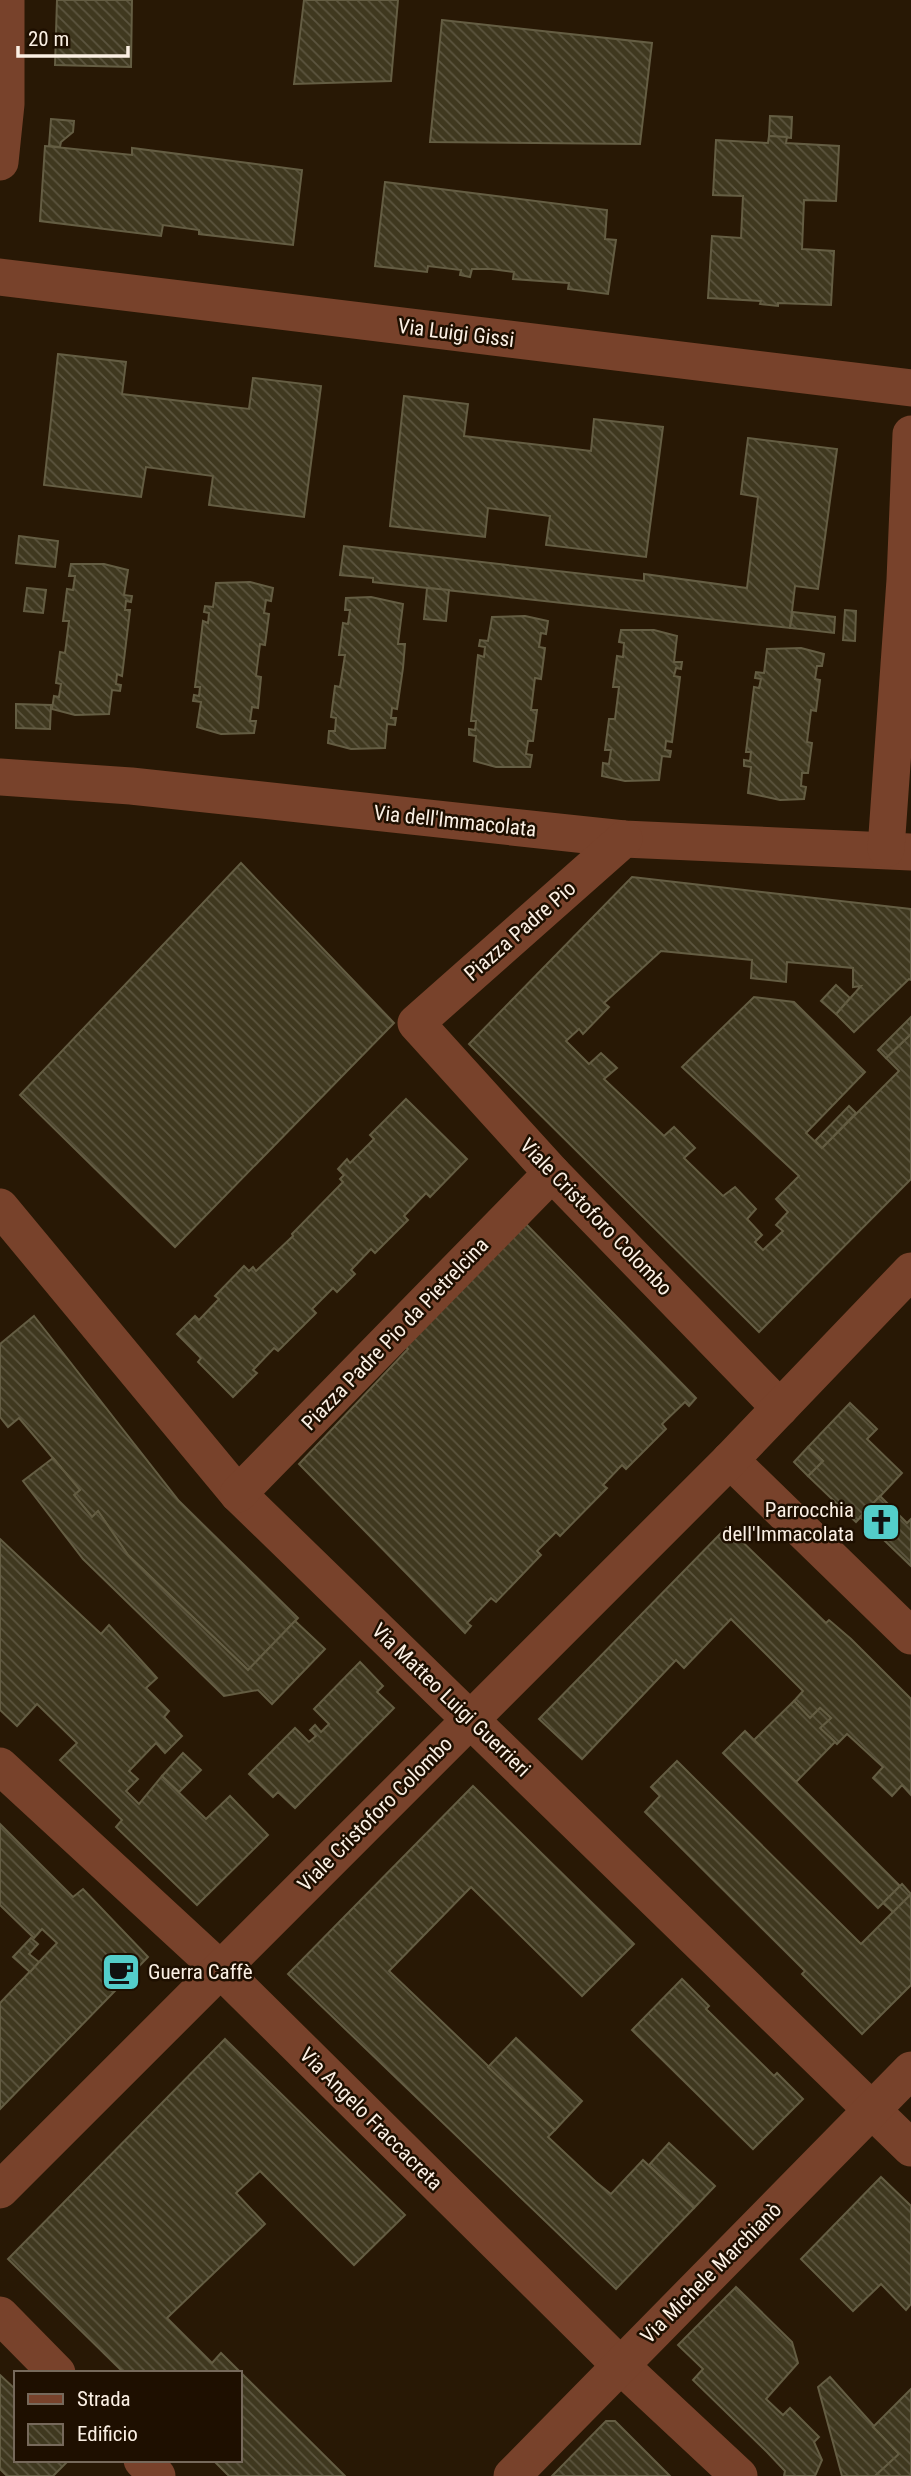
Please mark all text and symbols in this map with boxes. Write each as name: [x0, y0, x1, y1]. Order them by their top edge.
scale bar: [18, 14, 128, 58]
text: 20 m: [28, 27, 69, 51]
street label: Via Luigi Gissi: [396, 314, 516, 352]
street label: Via dell'Immacolata: [373, 801, 537, 841]
street label: Piazza Padre Pio: [459, 876, 581, 986]
street label: Viale Cristoforo Colombo: [515, 1134, 677, 1300]
street label: Piazza Padre Pio da Pietrelcina: [297, 1233, 493, 1435]
place label: Parrocchia dell'Immacolata: [722, 1498, 854, 1546]
church icon: Parrocchia dell'Immacolata: [860, 1501, 902, 1543]
street label: Via Matteo Luigi Guerrieri: [367, 1618, 535, 1782]
street label: Viale Cristoforo Colombo: [293, 1732, 457, 1896]
cafe icon: Guerra Caffè: [100, 1951, 142, 1993]
place label: Guerra Caffè: [148, 1960, 253, 1984]
street label: Via Angelo Fraccacreta: [295, 2043, 447, 2195]
street label: Via Michele Marchianò: [636, 2198, 786, 2348]
legend: [14, 2371, 242, 2462]
text: Strada: [77, 2387, 131, 2411]
text: Edificio: [77, 2422, 138, 2446]

